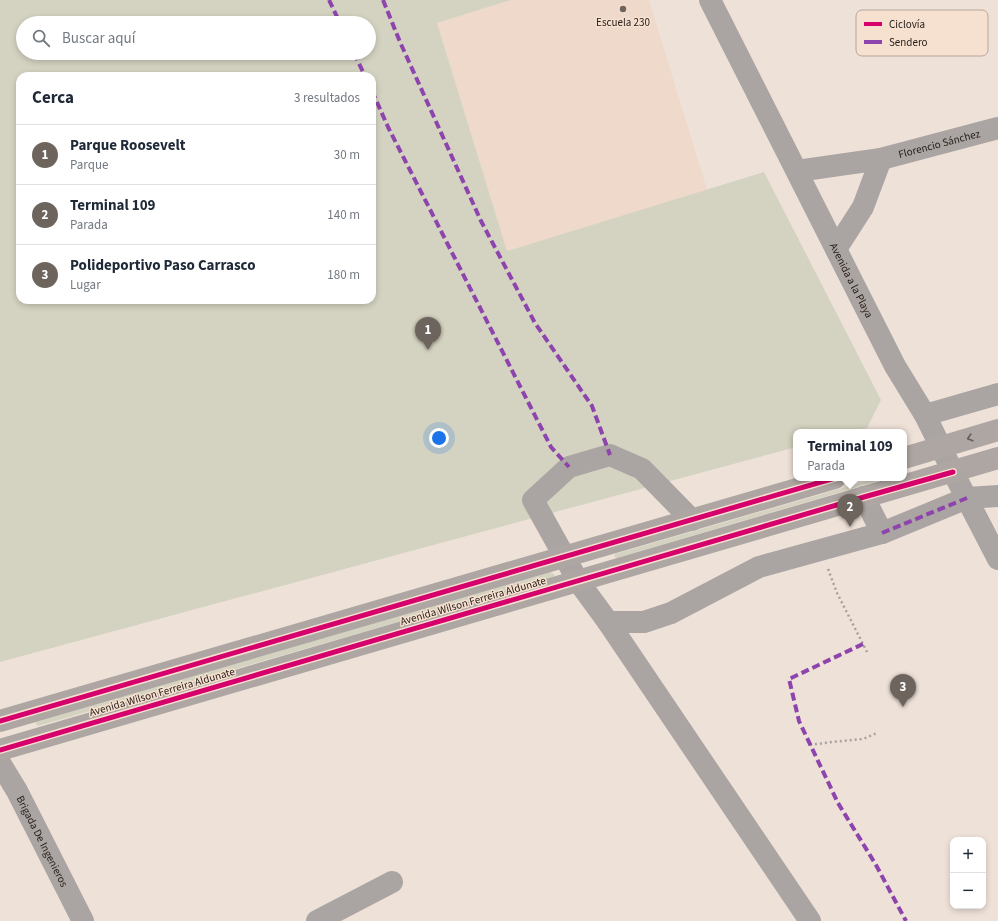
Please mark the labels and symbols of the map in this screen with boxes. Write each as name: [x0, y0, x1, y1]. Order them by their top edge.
marker: Escuela 230: [618, 4, 628, 14]
legend: [856, 10, 988, 56]
place label: Escuela 230: [596, 15, 650, 30]
text: Ciclovía: [889, 17, 925, 32]
text: Sendero: [889, 35, 928, 50]
street label: Florencio Sánchez: [897, 126, 982, 162]
street label: Avenida a la Playa: [826, 240, 877, 320]
pin: 1: [415, 317, 441, 350]
your location: [429, 428, 449, 448]
one-way arrow: [966, 433, 973, 442]
pin: 2: [837, 494, 863, 527]
street label: Avenida Wilson Ferreira Aldunate: [398, 573, 548, 629]
street label: Avenida Wilson Ferreira Aldunate: [87, 664, 237, 720]
pin: 3: [890, 674, 916, 707]
street label: Brigada De Ingenieros: [13, 793, 72, 890]

